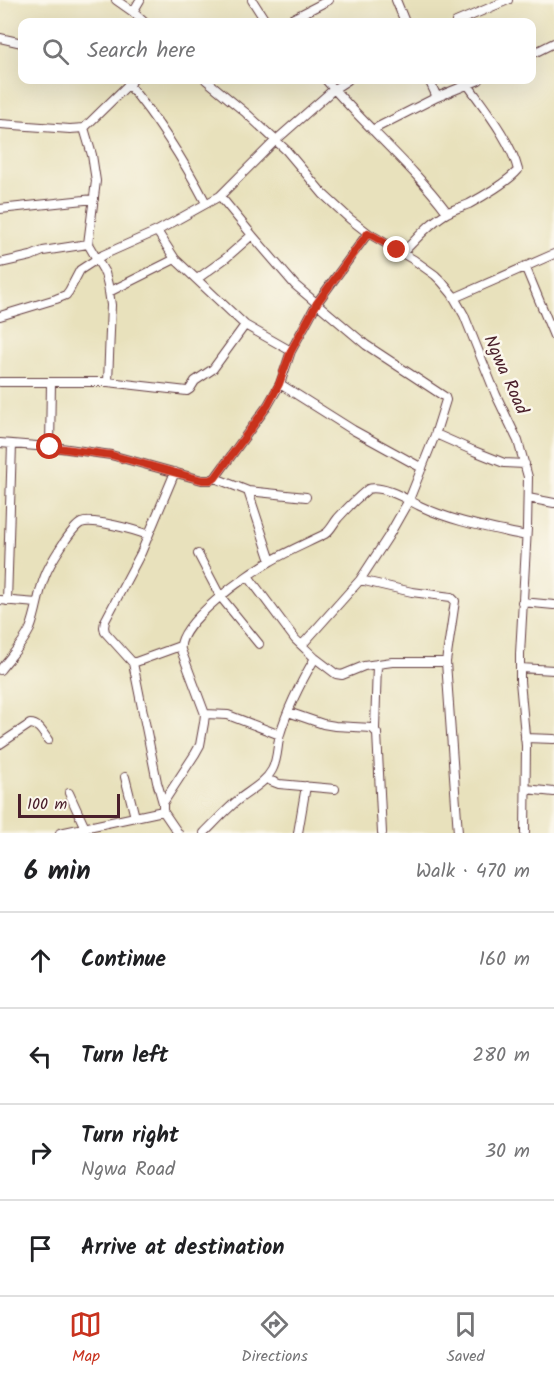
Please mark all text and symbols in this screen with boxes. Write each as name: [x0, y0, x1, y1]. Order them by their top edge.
search box: [18, 18, 536, 84]
text: Search here: [87, 34, 195, 69]
icon: search: [39, 35, 72, 68]
route end: [383, 236, 409, 262]
street label: Ngwa Road: [475, 330, 536, 420]
route start: [36, 433, 62, 459]
scale bar: [18, 791, 120, 818]
text: 100 m: [27, 792, 67, 817]
text: 6 min: [24, 851, 91, 893]
text: Walk · 470 m: [416, 856, 530, 888]
text: Continue: [81, 943, 166, 978]
icon: ahead: [24, 944, 57, 977]
text: 160 m: [479, 944, 530, 976]
text: Turn left: [81, 1039, 168, 1074]
icon: left: [24, 1040, 57, 1073]
text: 280 m: [472, 1040, 530, 1072]
text: Turn right: [81, 1119, 179, 1154]
icon: right: [24, 1136, 57, 1169]
text: 30 m: [485, 1136, 530, 1168]
text: Ngwa Road: [81, 1154, 175, 1186]
text: Arrive at destination: [81, 1231, 284, 1266]
icon: arrive: [24, 1232, 57, 1265]
tab: Map: [69, 1308, 102, 1369]
tab: Directions: [241, 1308, 308, 1369]
tab: Saved: [447, 1308, 485, 1369]

